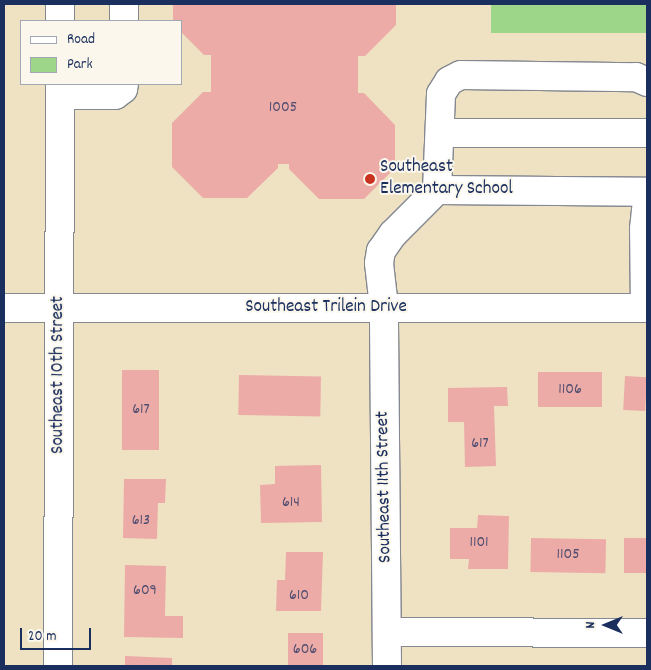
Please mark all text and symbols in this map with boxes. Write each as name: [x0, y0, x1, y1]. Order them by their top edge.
legend: [20, 20, 182, 85]
text: Road: [67, 29, 95, 51]
text: Park: [67, 54, 93, 76]
house number: 1005: [269, 98, 297, 118]
place label: Southeast Elementary School: [380, 157, 513, 201]
marker: Southeast Elementary School: [364, 173, 376, 185]
street label: Southeast 10th Street: [48, 296, 70, 454]
street label: Southeast Trilein Drive: [245, 297, 407, 319]
house number: 1106: [558, 380, 582, 400]
house number: 617: [132, 400, 150, 420]
street label: Southeast 11th Street: [372, 411, 398, 563]
house number: 617: [471, 434, 489, 454]
house number: 614: [282, 493, 300, 513]
house number: 613: [132, 511, 150, 531]
house number: 1101: [469, 533, 489, 553]
house number: 1105: [556, 545, 580, 565]
house number: 609: [133, 581, 157, 601]
house number: 610: [289, 586, 309, 606]
north arrow: [581, 600, 631, 650]
scale bar: [22, 618, 94, 650]
text: N: [581, 622, 601, 628]
text: 20 m: [28, 626, 56, 648]
house number: 606: [293, 640, 317, 660]

